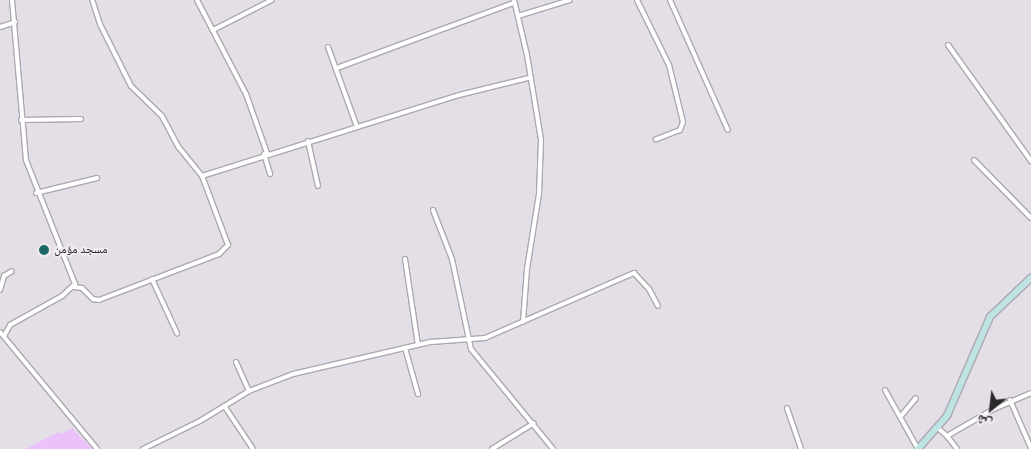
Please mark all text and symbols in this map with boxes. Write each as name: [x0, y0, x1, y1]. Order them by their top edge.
place label: مسجد مؤمن: [54, 243, 107, 257]
marker: مسجد مؤمن: [38, 244, 50, 256]
north arrow: [966, 384, 1016, 434]
text: ش: [973, 411, 995, 434]

